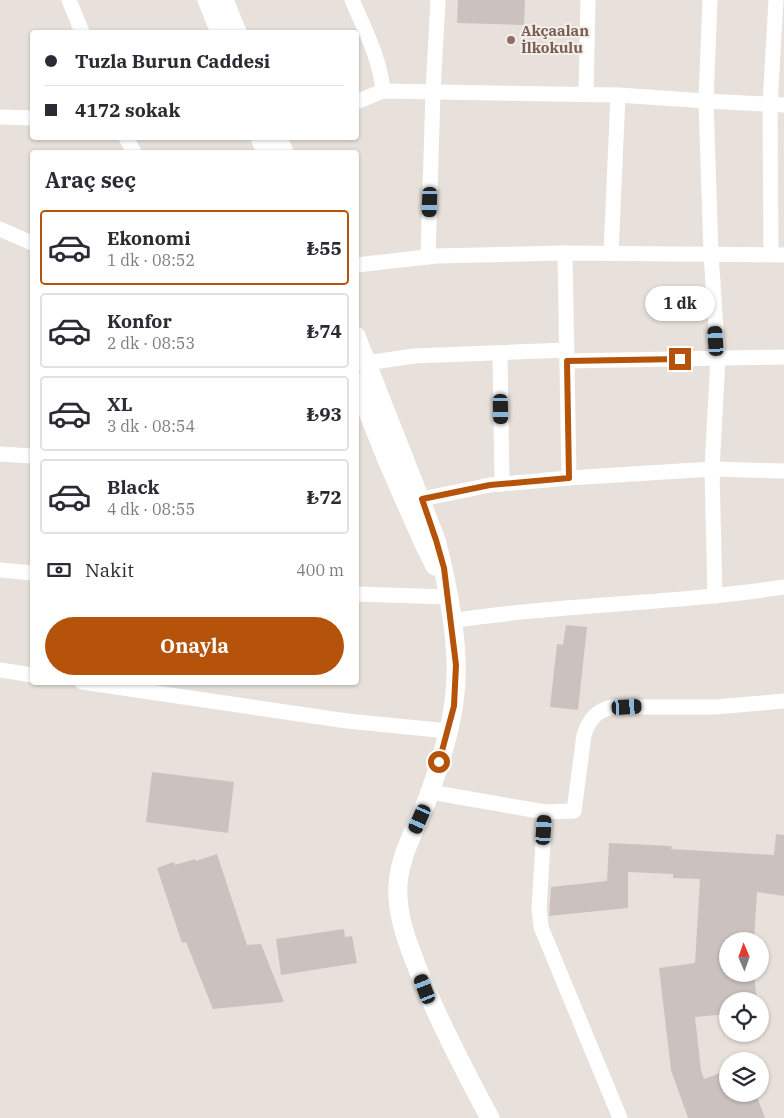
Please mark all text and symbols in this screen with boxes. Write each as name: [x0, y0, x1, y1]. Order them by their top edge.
place label: Akçaalan İlkokulu: [521, 21, 589, 57]
marker: Akçaalan İlkokulu: [505, 34, 517, 46]
text: Tuzla Burun Caddesi: [75, 49, 270, 73]
text: 4172 sokak: [75, 98, 180, 122]
text: Araç seç: [45, 165, 136, 194]
car: [421, 187, 438, 217]
icon: car: [47, 225, 92, 270]
text: Ekonomi: [107, 226, 191, 250]
text: ₺55: [307, 236, 342, 260]
text: 1 dk · 08:52: [107, 250, 195, 270]
callout: 1 dk: [645, 286, 715, 322]
text: 1 dk: [663, 293, 697, 313]
icon: car: [47, 308, 92, 353]
text: Konfor: [107, 309, 172, 333]
text: ₺74: [307, 319, 342, 343]
car: [707, 326, 724, 356]
text: 2 dk · 08:53: [107, 333, 195, 353]
route end: [669, 348, 691, 370]
icon: car: [47, 391, 92, 436]
text: XL: [107, 392, 133, 416]
car: [493, 394, 508, 424]
text: ₺93: [307, 402, 342, 426]
text: 3 dk · 08:54: [107, 416, 195, 436]
icon: car: [47, 474, 92, 519]
text: Black: [107, 475, 159, 499]
text: ₺72: [307, 485, 342, 509]
text: 4 dk · 08:55: [107, 499, 195, 519]
icon: cash: [45, 556, 73, 584]
text: Nakit: [85, 558, 134, 582]
text: 400 m: [296, 560, 344, 580]
button: Onayla: [45, 617, 344, 675]
car: [611, 699, 642, 715]
route start: [428, 751, 450, 773]
car: [407, 802, 432, 836]
car: [535, 815, 552, 845]
north arrow: [719, 932, 769, 982]
map controls: [719, 932, 769, 1102]
car: [412, 972, 437, 1006]
button: locate: [719, 992, 769, 1042]
button: layers: [719, 1052, 769, 1102]

